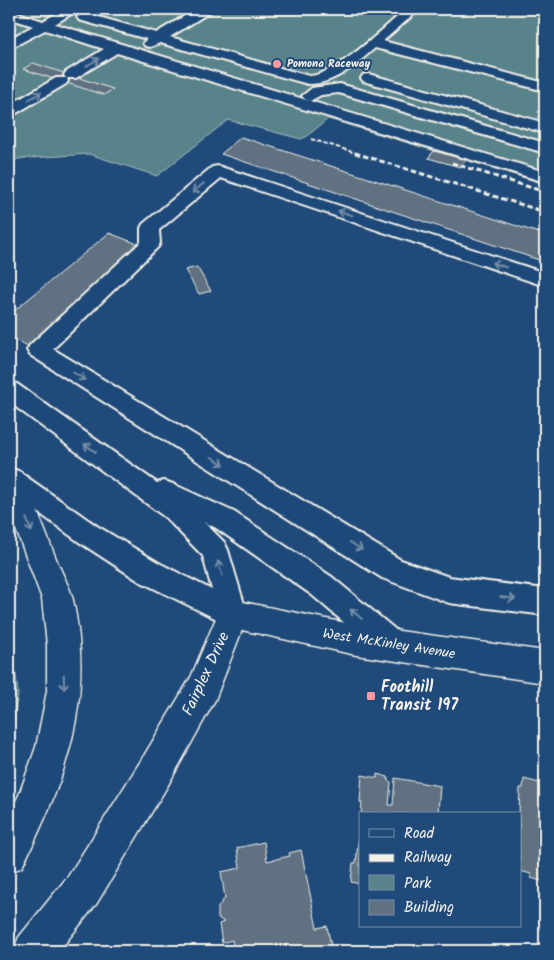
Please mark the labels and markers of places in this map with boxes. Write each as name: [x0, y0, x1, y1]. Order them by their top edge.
place label: Pomona Raceway: [287, 55, 370, 73]
marker: Pomona Raceway: [271, 58, 283, 70]
place label: Foothill Transit 197: [381, 675, 458, 718]
marker: Foothill Transit 197: [365, 690, 377, 702]

